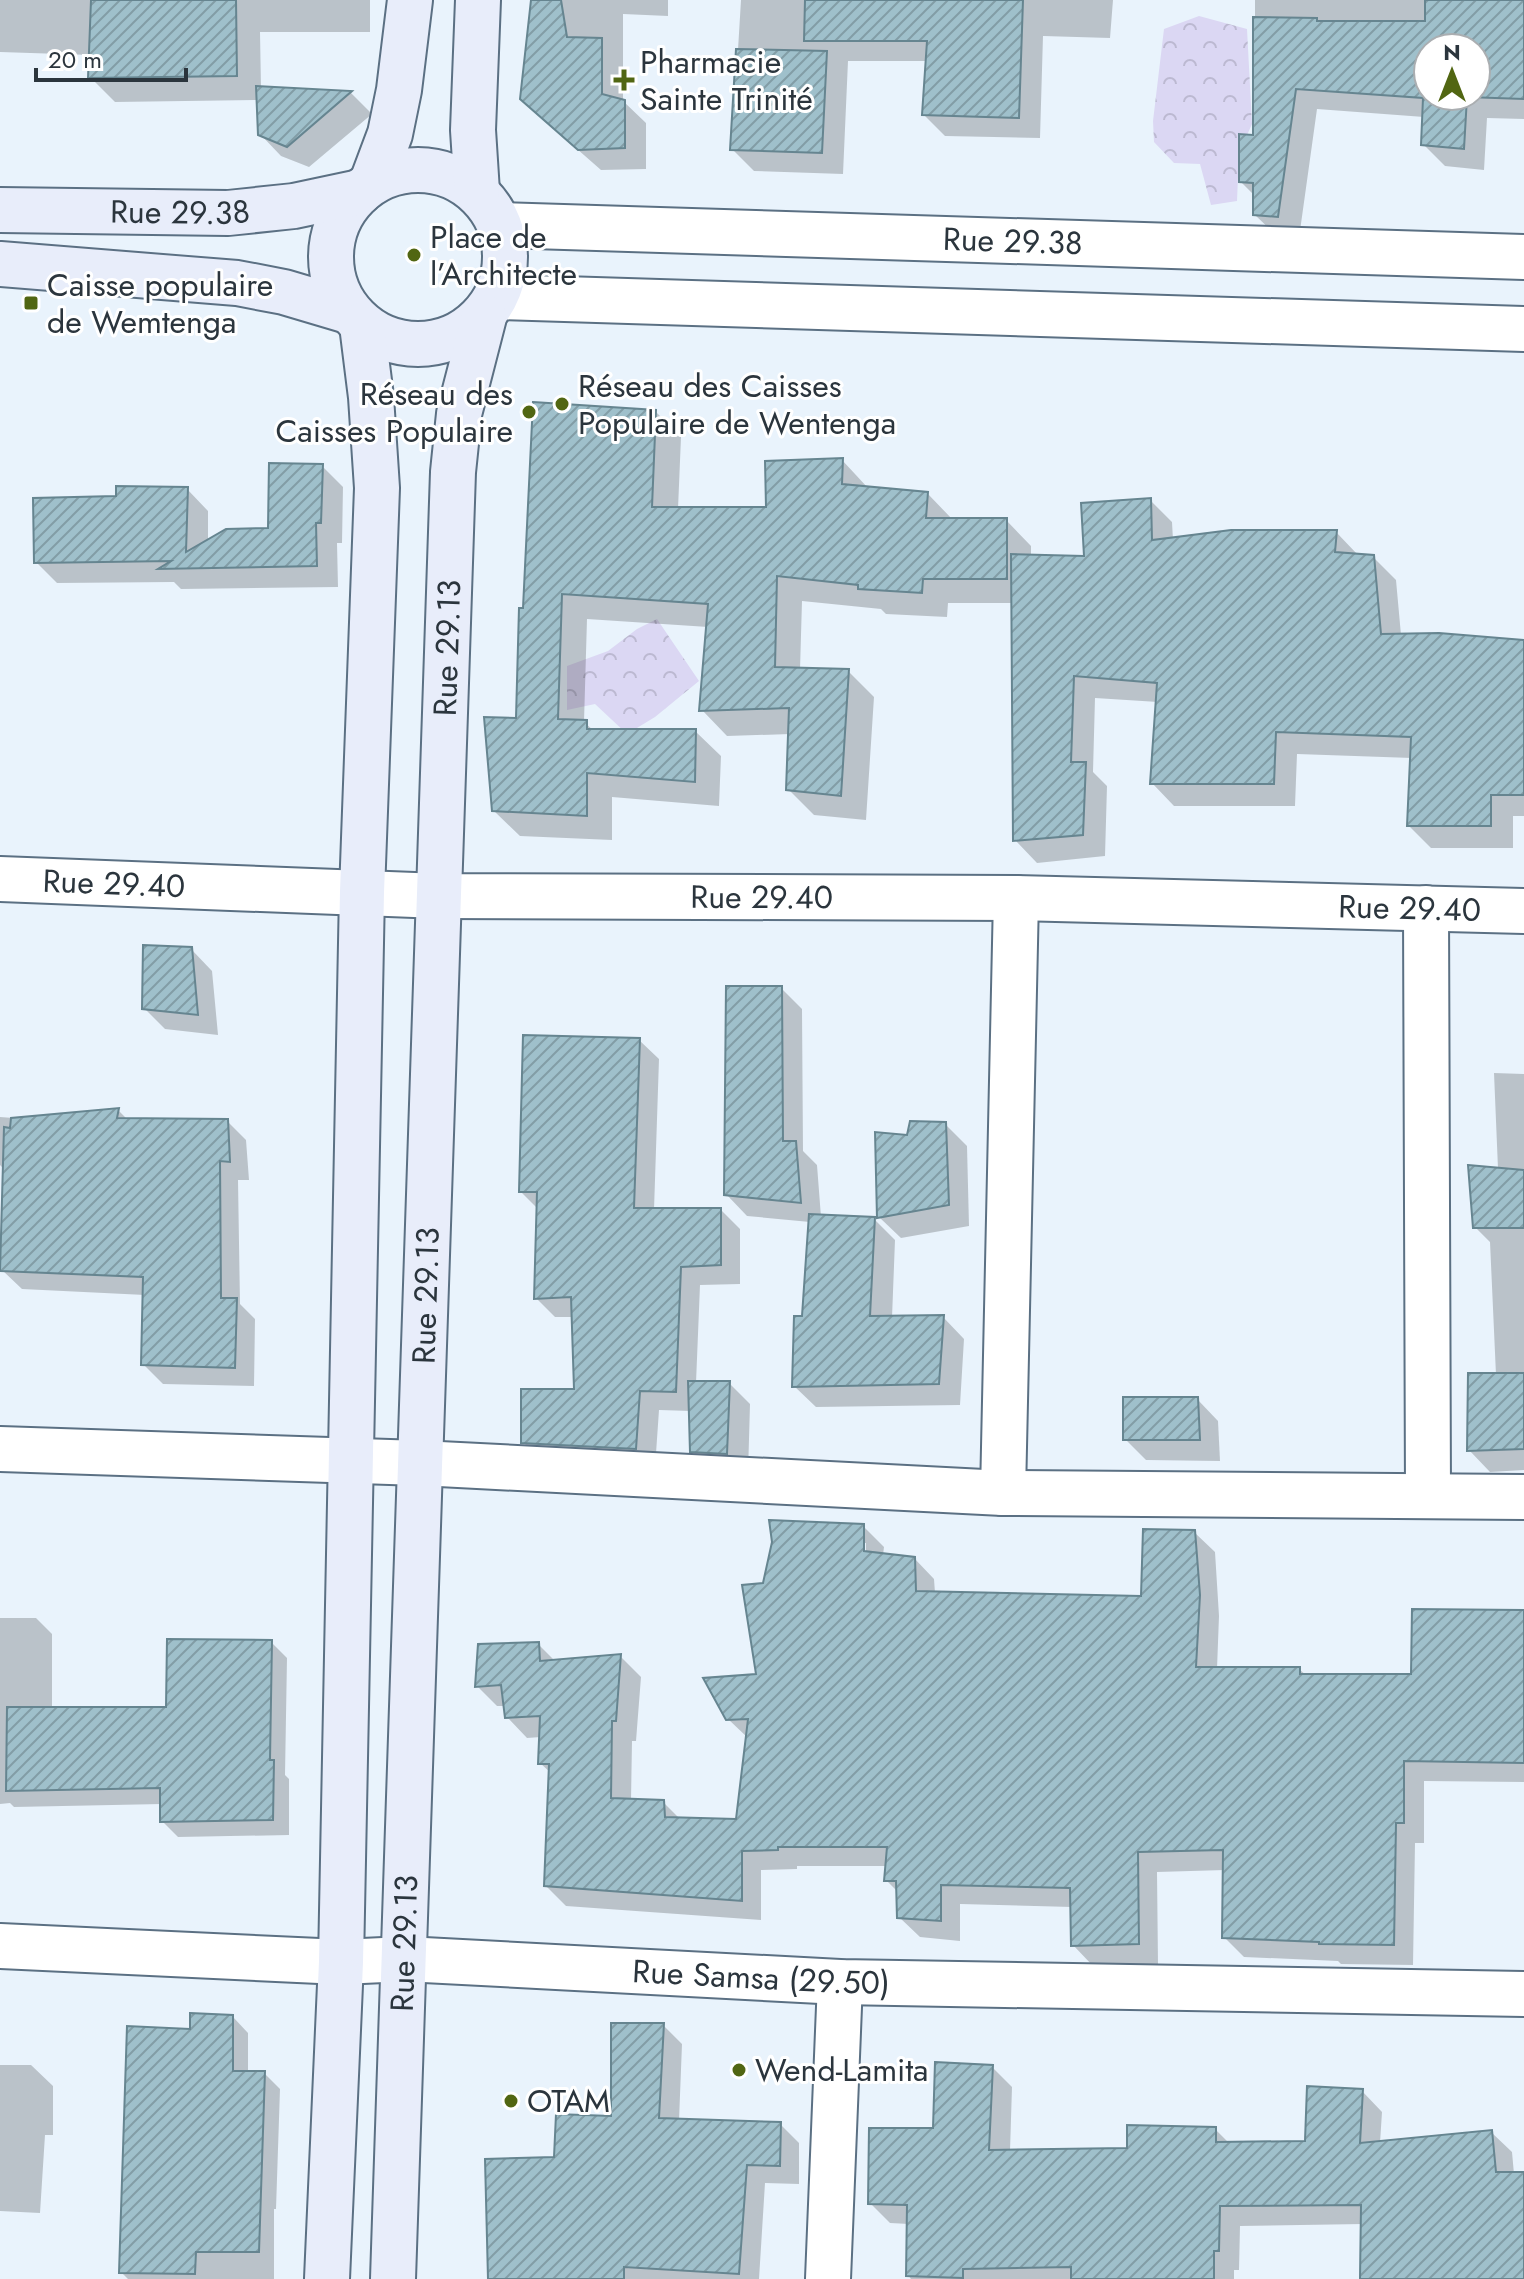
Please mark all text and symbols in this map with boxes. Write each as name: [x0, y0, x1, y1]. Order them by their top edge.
scale bar: [36, 32, 186, 82]
north arrow: [1412, 32, 1492, 112]
text: N: [1443, 36, 1461, 68]
place label: Pharmacie Sainte Trinité: [640, 39, 813, 122]
text: 20 m: [48, 42, 102, 77]
marker: Pharmacie Sainte Trinité: [615, 71, 633, 89]
street label: Rue 29.38: [110, 188, 252, 236]
place label: Place de l’Architecte: [430, 214, 577, 297]
street label: Rue 29.38: [942, 216, 1083, 266]
marker: Place de l’Architecte: [405, 246, 423, 264]
place label: Caisse populaire de Wemtenga: [47, 262, 273, 345]
marker: Caisse populaire de Wemtenga: [22, 294, 40, 312]
place label: Réseau des Caisses Populaire de Wentenga: [578, 363, 896, 446]
place label: Réseau des Caisses Populaire: [275, 371, 513, 454]
marker: Réseau des Caisses Populaire de Wentenga: [553, 395, 571, 413]
marker: Réseau des Caisses Populaire: [520, 403, 538, 421]
street label: Rue 29.13: [422, 579, 472, 717]
street label: Rue 29.40: [42, 858, 186, 909]
street label: Rue 29.40: [690, 874, 833, 920]
street label: Rue 29.40: [1338, 883, 1481, 933]
street label: Rue 29.13: [400, 1226, 451, 1365]
street label: Rue 29.13: [379, 1874, 429, 2012]
street label: Rue Samsa (29.50): [631, 1948, 890, 2006]
place label: Wend-Lamita: [755, 2047, 929, 2093]
marker: Wend-Lamita: [730, 2061, 748, 2079]
place label: OTAM: [527, 2078, 610, 2124]
marker: OTAM: [502, 2092, 520, 2110]

